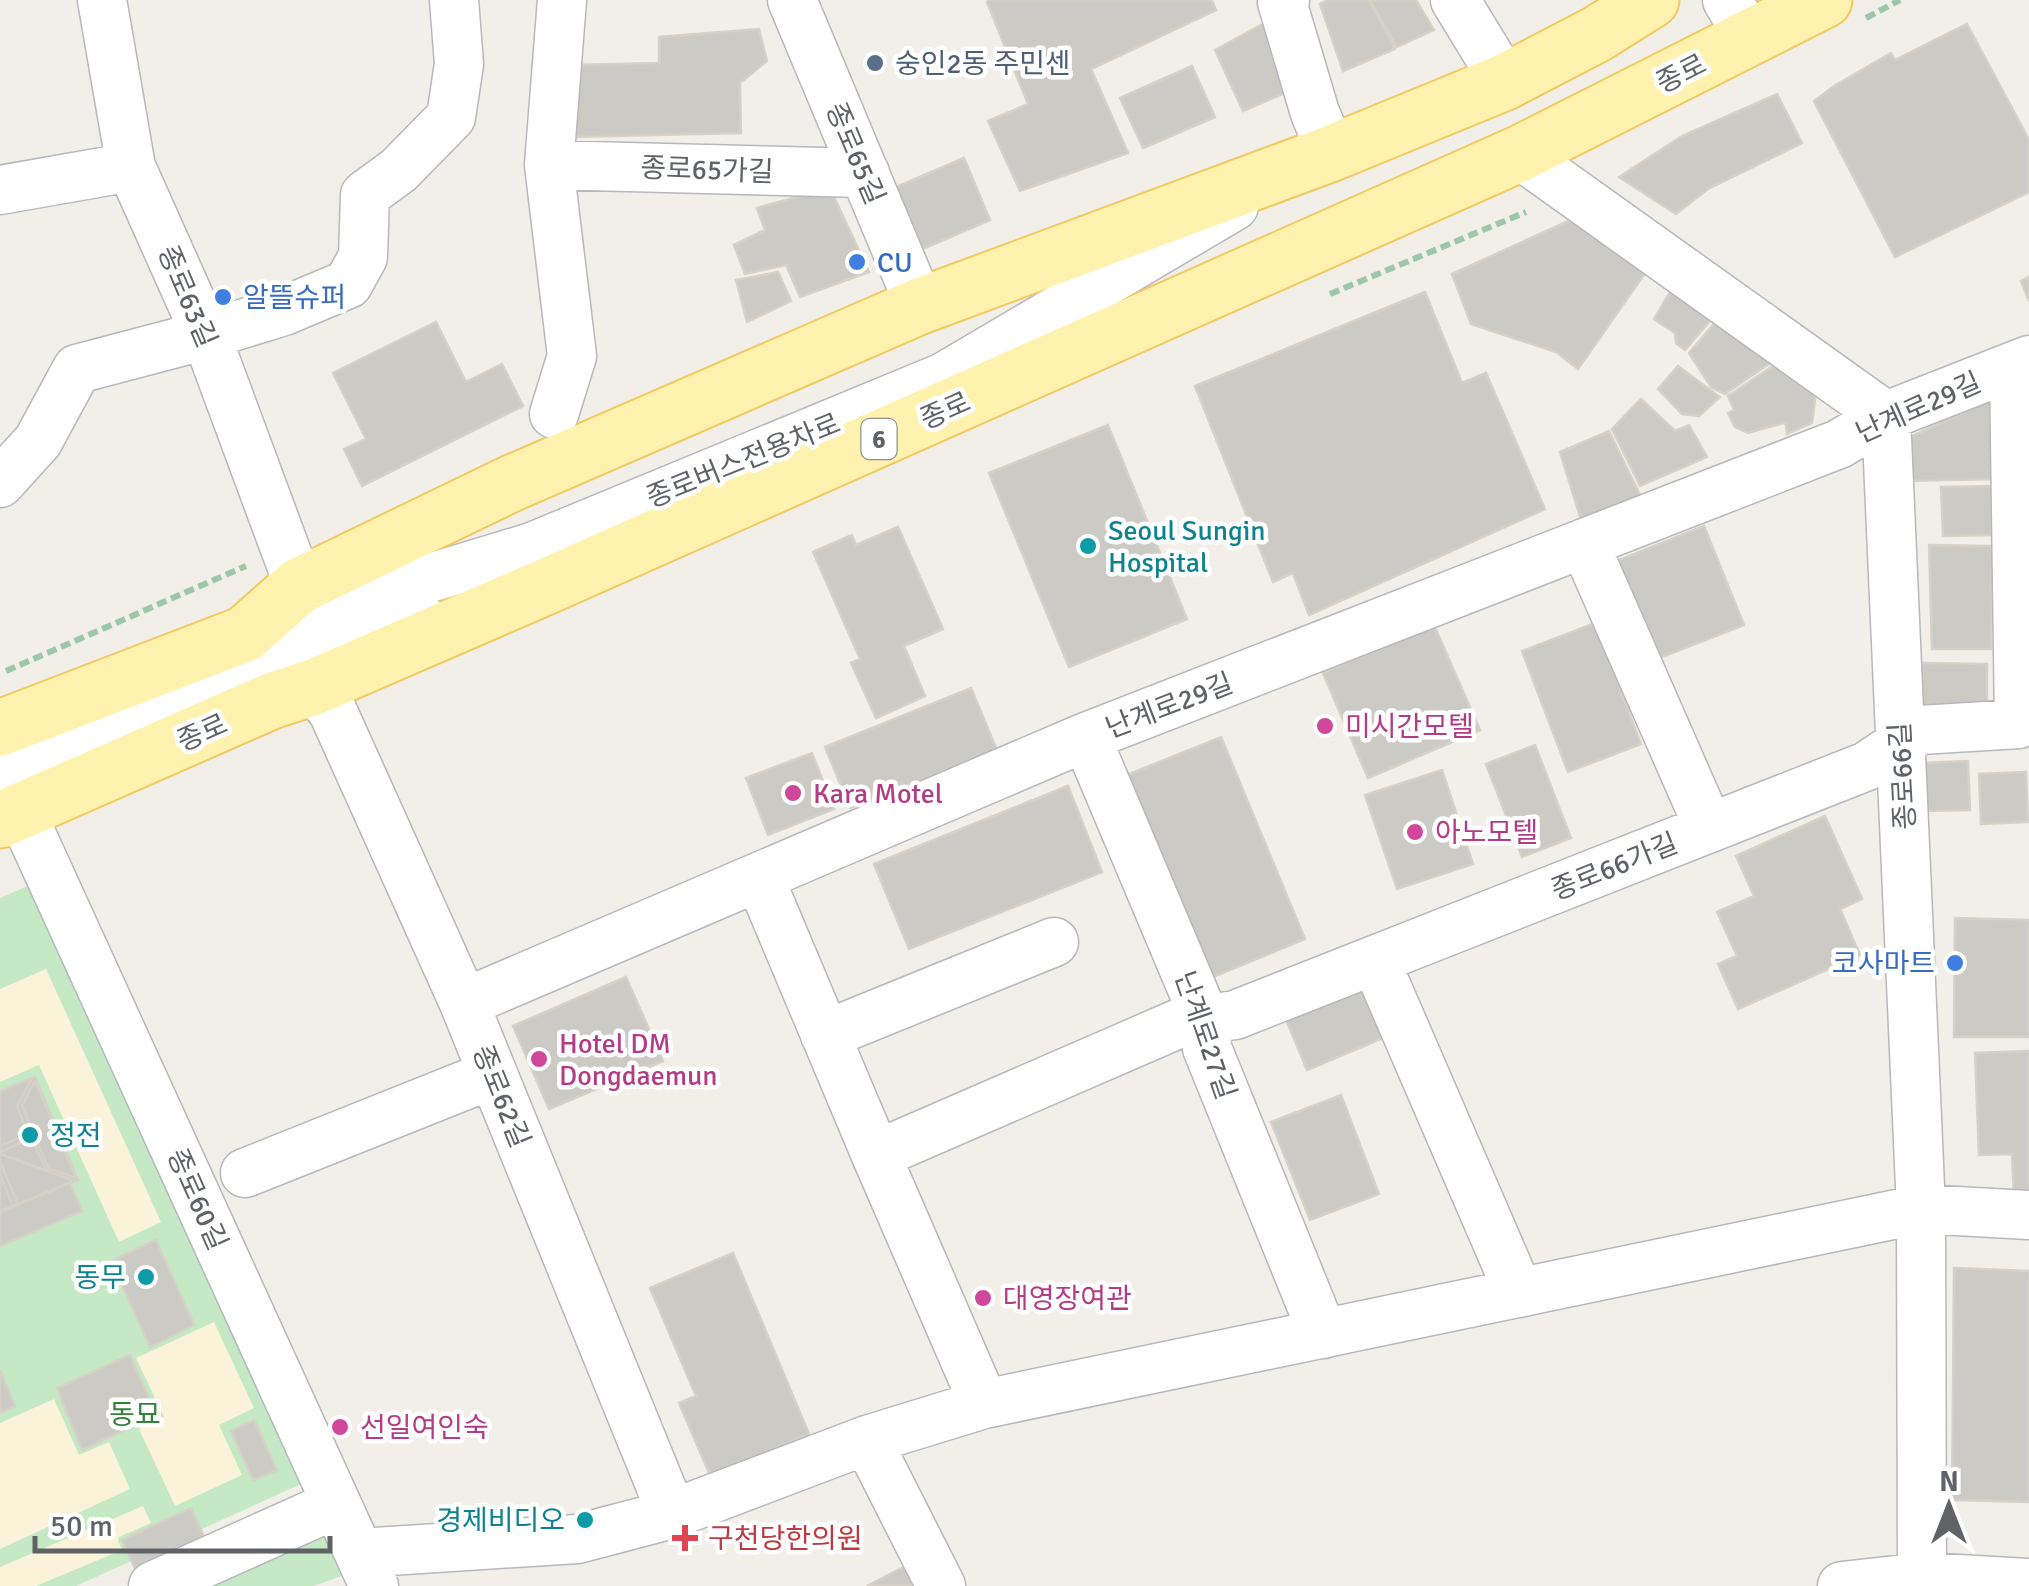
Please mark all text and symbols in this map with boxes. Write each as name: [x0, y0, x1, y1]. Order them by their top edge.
place label: 숭인2동 주민센: [895, 47, 1071, 81]
street label: 종로: [1651, 47, 1712, 101]
marker: 숭인2동 주민센: [864, 52, 886, 74]
street label: 종로65길: [818, 97, 892, 210]
street label: 종로65가길: [640, 151, 774, 189]
street label: 종로63길: [150, 240, 224, 353]
place label: CU: [877, 246, 913, 280]
marker: CU: [846, 251, 868, 273]
place label: 알뜰슈퍼: [243, 281, 346, 315]
marker: 알뜰슈퍼: [212, 286, 234, 308]
street label: 난계로29길: [1851, 365, 1986, 451]
street label: 종로: [915, 385, 976, 437]
street label: 종로버스전용차로: [641, 407, 845, 515]
road number: 6: [862, 419, 896, 459]
place label: Seoul Sungin Hospital: [1108, 514, 1266, 580]
marker: Seoul Sungin Hospital: [1077, 535, 1099, 557]
street label: 난계로29길: [1101, 666, 1238, 746]
street label: 종로: [172, 707, 233, 759]
place label: 미시간모텔: [1345, 710, 1474, 744]
marker: 미시간모텔: [1314, 715, 1336, 737]
street label: 종로66길: [1883, 721, 1923, 831]
place label: Kara Motel: [813, 777, 943, 811]
marker: Kara Motel: [782, 782, 804, 804]
place label: 아노모텔: [1435, 816, 1538, 850]
marker: 아노모텔: [1404, 821, 1426, 843]
street label: 종로66가길: [1546, 826, 1683, 908]
place label: 코사마트: [1832, 947, 1935, 981]
marker: 코사마트: [1944, 952, 1966, 974]
street label: 난계로27길: [1167, 967, 1243, 1104]
place label: Hotel DM Dongdaemun: [559, 1027, 718, 1093]
street label: 종로62길: [465, 1040, 537, 1153]
marker: Hotel DM Dongdaemun: [528, 1048, 550, 1070]
place label: 정전: [50, 1119, 102, 1153]
marker: 정전: [19, 1124, 41, 1146]
street label: 종로60길: [160, 1143, 234, 1255]
place label: 동무: [74, 1261, 126, 1295]
marker: 동무: [135, 1266, 157, 1288]
place label: 대영장여관: [1003, 1282, 1132, 1316]
marker: 대영장여관: [972, 1287, 994, 1309]
park label: 동묘: [109, 1398, 161, 1432]
place label: 선일여인숙: [360, 1411, 489, 1445]
marker: 선일여인숙: [329, 1416, 351, 1438]
north arrow: [1899, 1456, 1999, 1556]
text: N: [1939, 1465, 1959, 1499]
scale bar: [35, 1491, 330, 1553]
place label: 경제비디오: [436, 1504, 565, 1538]
text: 50 m: [50, 1508, 113, 1545]
marker: 경제비디오: [574, 1509, 596, 1531]
place label: 구천당한의원: [708, 1522, 863, 1556]
marker: 구천당한의원: [672, 1525, 698, 1551]

